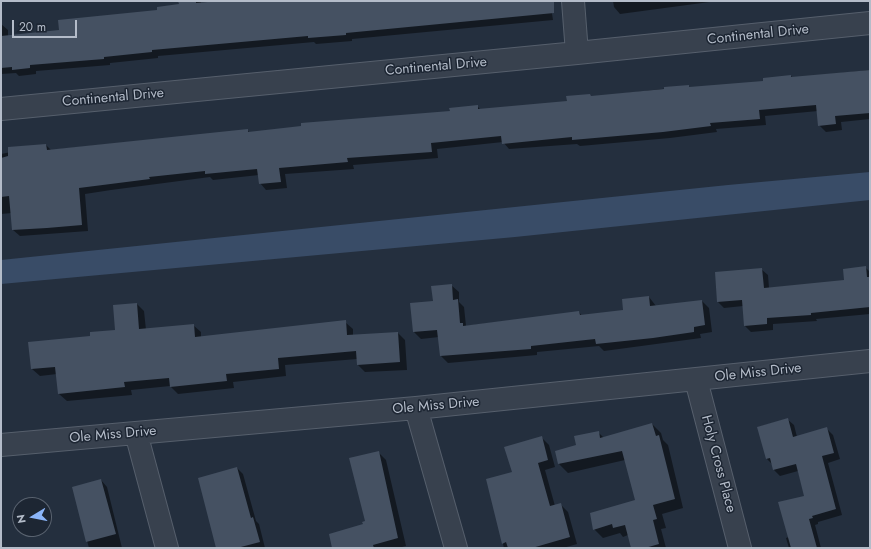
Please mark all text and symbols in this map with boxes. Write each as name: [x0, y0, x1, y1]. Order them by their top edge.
scale bar: [14, 12, 79, 38]
text: 20 m: [19, 18, 46, 36]
street label: Continental Drive: [706, 21, 810, 49]
street label: Continental Drive: [384, 54, 488, 80]
street label: Continental Drive: [61, 85, 165, 111]
street label: Ole Miss Drive: [714, 360, 802, 386]
street label: Ole Miss Drive: [392, 394, 480, 418]
street label: Holy Cross Place: [697, 413, 739, 515]
street label: Ole Miss Drive: [69, 423, 157, 447]
north arrow: [12, 497, 52, 537]
text: N: [13, 513, 30, 525]

